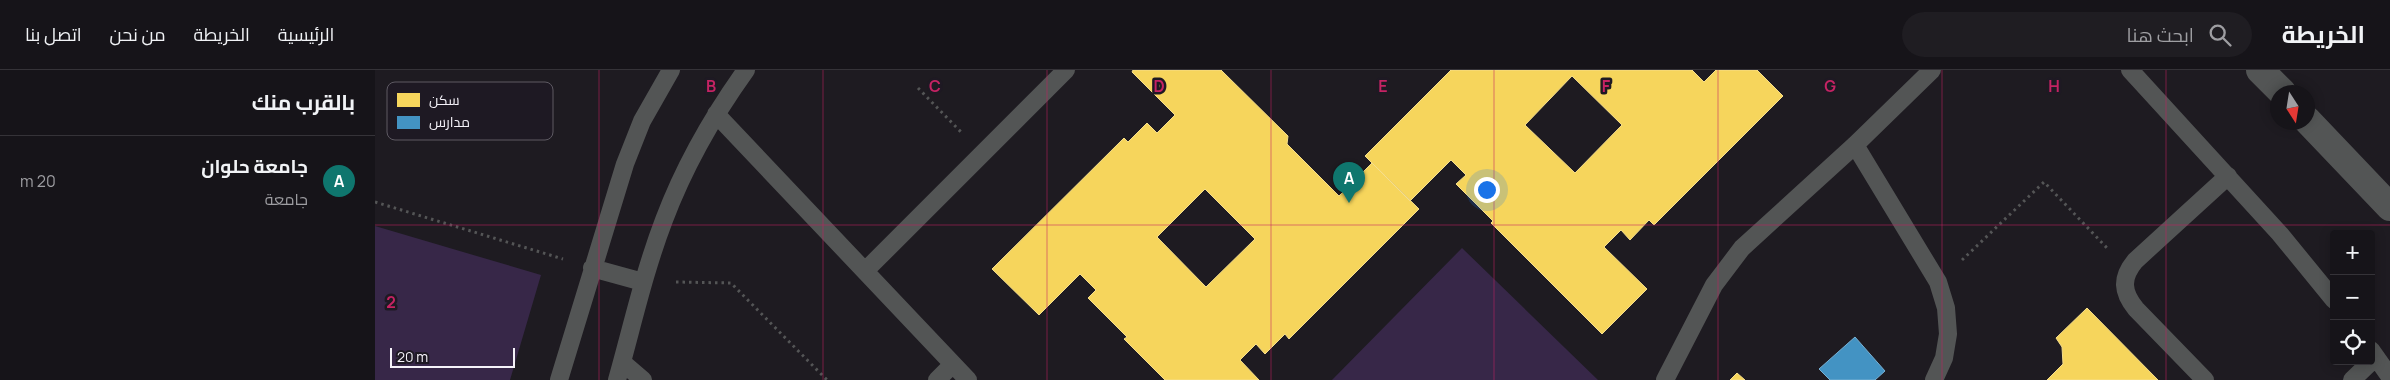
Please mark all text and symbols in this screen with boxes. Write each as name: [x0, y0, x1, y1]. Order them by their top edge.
search box: [1902, 12, 2252, 57]
text: الخريطة: [2282, 17, 2365, 50]
icon: search: [2206, 21, 2234, 49]
text: اتصل بنا: [25, 22, 82, 46]
text: من نحن: [110, 22, 166, 46]
text: الخريطة: [194, 22, 250, 46]
text: الرئيسية: [278, 22, 334, 46]
text: ابحث هنا: [2127, 22, 2194, 48]
text: B: [706, 75, 716, 97]
text: C: [929, 75, 941, 97]
text: D: [1153, 75, 1165, 97]
text: E: [1378, 75, 1388, 97]
text: F: [1602, 75, 1611, 97]
text: G: [1824, 75, 1836, 97]
text: H: [2048, 75, 2060, 97]
legend: [387, 82, 553, 140]
north arrow: [2270, 85, 2315, 130]
text: بالقرب منك: [252, 88, 355, 116]
text: سكن: [429, 90, 460, 109]
text: مدارس: [429, 112, 470, 131]
text: جامعة حلوان: [201, 153, 308, 179]
pin: A: [1333, 162, 1365, 203]
text: 20 m: [20, 170, 56, 192]
text: A: [334, 170, 344, 192]
your location: [1474, 177, 1500, 203]
text: جامعة: [265, 188, 308, 210]
map controls: [2330, 230, 2375, 365]
button: +: [2330, 230, 2375, 275]
button: −: [2330, 275, 2375, 320]
text: 2: [386, 291, 396, 313]
button: locate: [2330, 320, 2375, 365]
scale bar: [390, 345, 515, 368]
text: 20 m: [397, 347, 428, 366]

